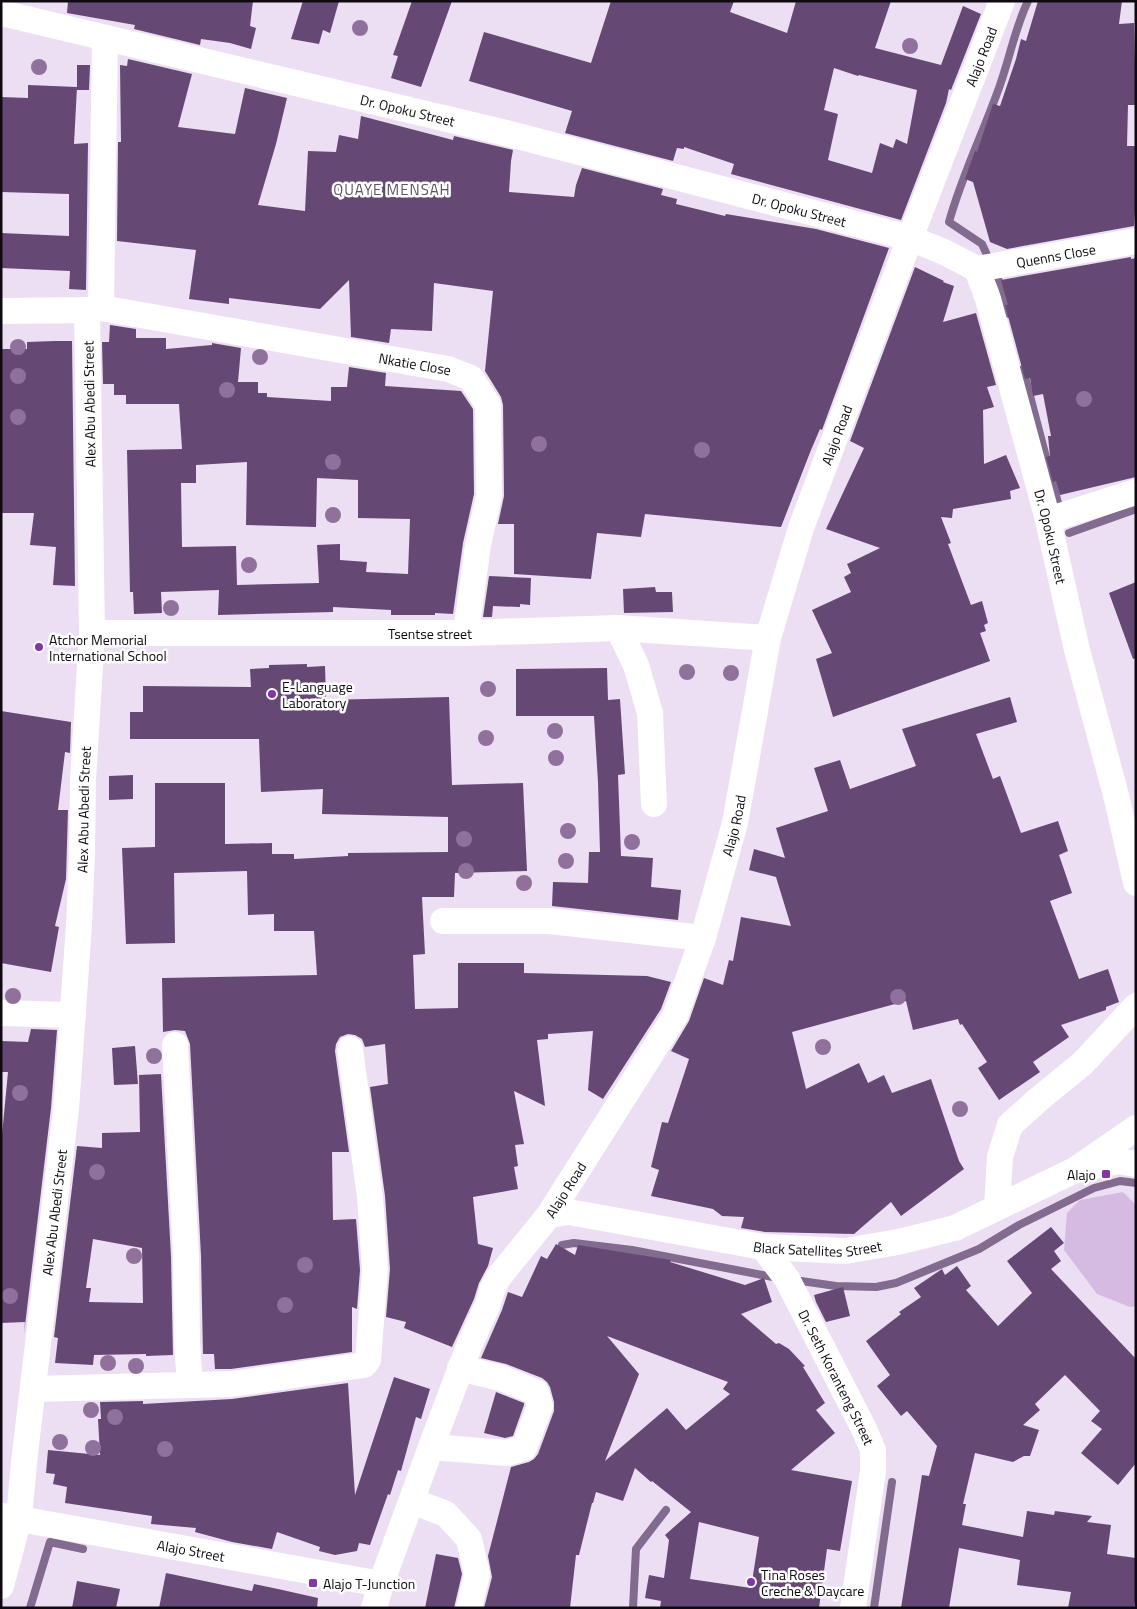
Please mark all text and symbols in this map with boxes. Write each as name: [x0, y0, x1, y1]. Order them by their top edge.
street label: Alajo Road: [959, 23, 1002, 89]
street label: Dr. Opoku Street: [358, 88, 457, 131]
district label: QUAYE MENSAH: [333, 178, 451, 201]
street label: Dr. Opoku Street: [750, 187, 849, 232]
street label: Quenns Close: [1014, 238, 1097, 272]
street label: Alex Abu Abedi Street: [77, 340, 101, 468]
street label: Nkatie Close: [377, 347, 453, 380]
street label: Alajo Road: [815, 402, 857, 468]
street label: Dr. Opoku Street: [1030, 487, 1072, 586]
street label: Tsentse street: [388, 622, 472, 644]
place label: Atchor Memorial International School: [49, 629, 167, 666]
marker: Atchor Memorial International School: [33, 641, 45, 653]
place label: E-Language Laboratory: [282, 676, 353, 713]
marker: E-Language Laboratory: [266, 688, 278, 700]
street label: Alex Abu Abedi Street: [71, 746, 96, 873]
street label: Alajo Road: [716, 793, 750, 858]
street label: Alex Abu Abedi Street: [36, 1148, 72, 1277]
street label: Alajo Road: [540, 1158, 591, 1222]
place label: Alajo: [1067, 1164, 1096, 1185]
marker: Alajo: [1100, 1168, 1112, 1180]
street label: Black Satellites Street: [752, 1234, 883, 1262]
street label: Dr. Seth Koranteng Street: [794, 1305, 880, 1448]
street label: Alajo Street: [155, 1533, 227, 1566]
place label: Tina Roses Creche & Daycare: [761, 1564, 864, 1601]
place label: Alajo T-Junction: [323, 1573, 415, 1594]
marker: Tina Roses Creche & Daycare: [745, 1576, 757, 1588]
marker: Alajo T-Junction: [307, 1577, 319, 1589]

